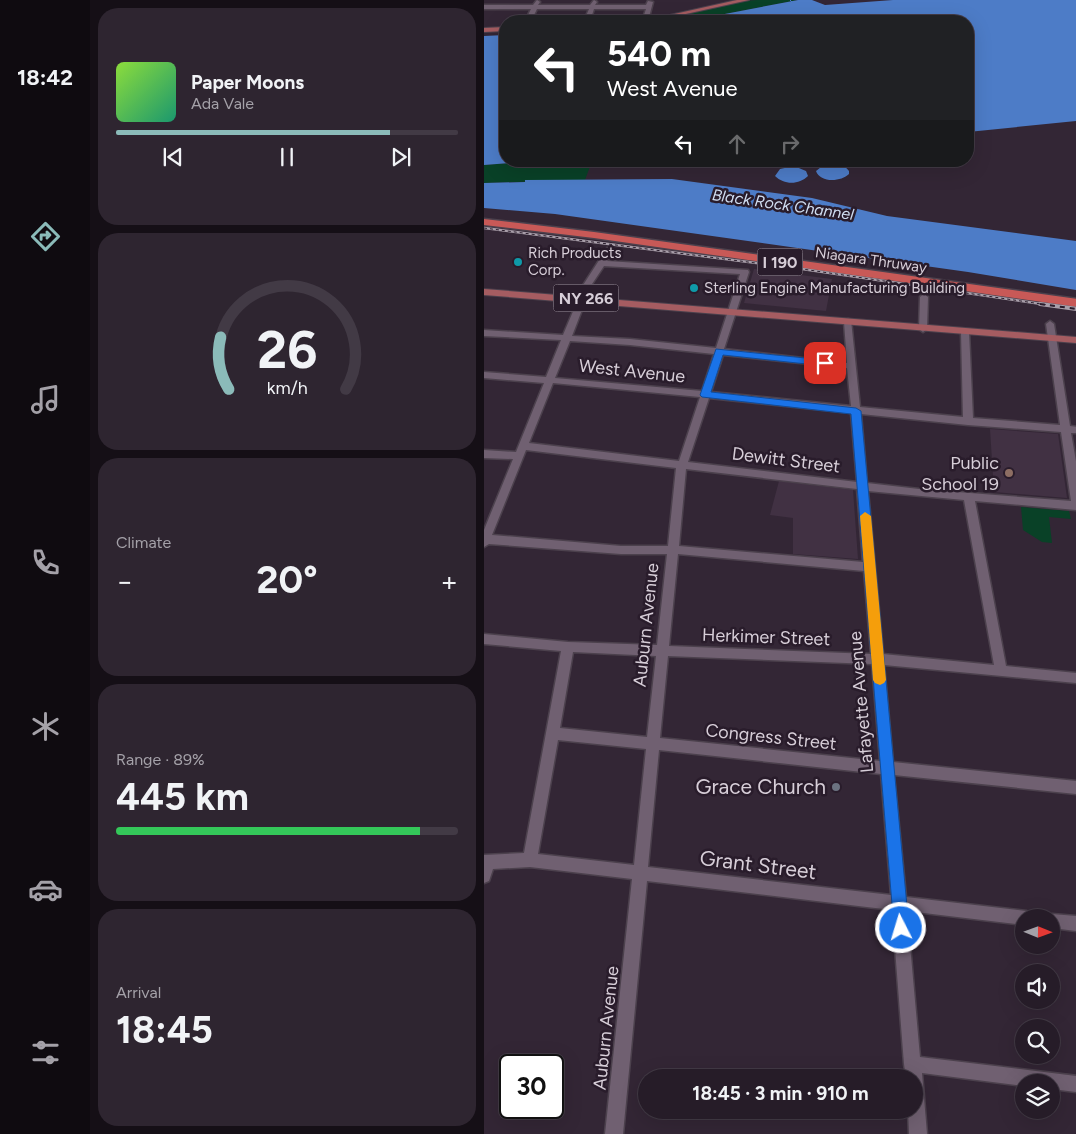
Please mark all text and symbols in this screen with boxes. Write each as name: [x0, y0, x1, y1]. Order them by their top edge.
text: 540 m: [607, 33, 711, 75]
icon: left: [524, 35, 589, 100]
text: 18:42: [17, 64, 73, 91]
text: Paper Moons: [191, 71, 304, 94]
text: West Avenue: [607, 75, 738, 102]
text: Ada Vale: [191, 94, 254, 113]
icon: left: [670, 130, 698, 158]
icon: ahead: [723, 130, 751, 158]
icon: right: [776, 130, 804, 158]
icon: previous: [159, 143, 187, 171]
icon: pause: [273, 143, 301, 171]
icon: next: [387, 143, 415, 171]
water label: Black Rock Channel: [711, 185, 855, 224]
icon: directions: [28, 219, 63, 254]
street label: Niagara Thruway: [814, 243, 928, 277]
place label: Rich Products Corp.: [528, 244, 621, 279]
road number: I 190: [758, 248, 802, 276]
marker: Rich Products Corp.: [512, 256, 524, 268]
place label: Sterling Engine Manufacturing Building: [704, 279, 965, 297]
marker: Sterling Engine Manufacturing Building: [688, 282, 700, 294]
road number: NY 266: [554, 284, 618, 312]
text: 26: [257, 319, 317, 381]
pin: [804, 342, 846, 384]
icon: arrive: [811, 349, 839, 377]
street label: West Avenue: [578, 354, 686, 388]
text: km/h: [267, 377, 307, 398]
icon: music: [28, 382, 63, 417]
street label: Dewitt Street: [731, 442, 841, 478]
place label: Public School 19: [921, 452, 999, 495]
marker: Public School 19: [1003, 467, 1015, 479]
text: Climate: [116, 533, 171, 552]
icon: phone: [28, 545, 63, 580]
text: 20°: [257, 557, 318, 603]
street label: Auburn Avenue: [629, 562, 663, 688]
text: −: [116, 564, 133, 598]
text: +: [441, 564, 458, 598]
street label: Herkimer Street: [701, 624, 831, 650]
street label: Lafayette Avenue: [844, 630, 878, 774]
icon: climate: [28, 709, 63, 744]
street label: Congress Street: [704, 719, 838, 755]
text: Range · 89%: [116, 750, 205, 769]
text: 445 km: [116, 774, 249, 820]
place label: Grace Church: [695, 774, 826, 799]
marker: Grace Church: [830, 781, 842, 793]
street label: Grant Street: [698, 845, 818, 884]
icon: car: [28, 872, 63, 907]
position arrow: [874, 901, 926, 953]
north arrow: [1015, 909, 1060, 954]
map controls: [1015, 909, 1060, 1119]
button: sound: [1015, 964, 1060, 1009]
street label: Auburn Avenue: [589, 965, 623, 1091]
text: Arrival: [116, 983, 161, 1002]
text: 18:45: [116, 1007, 213, 1053]
button: search: [1015, 1019, 1060, 1064]
icon: filters: [28, 1035, 63, 1070]
speed limit sign: 30: [499, 1054, 564, 1119]
button: layers: [1015, 1074, 1060, 1119]
text: 18:45 · 3 min · 910 m: [692, 1082, 869, 1105]

